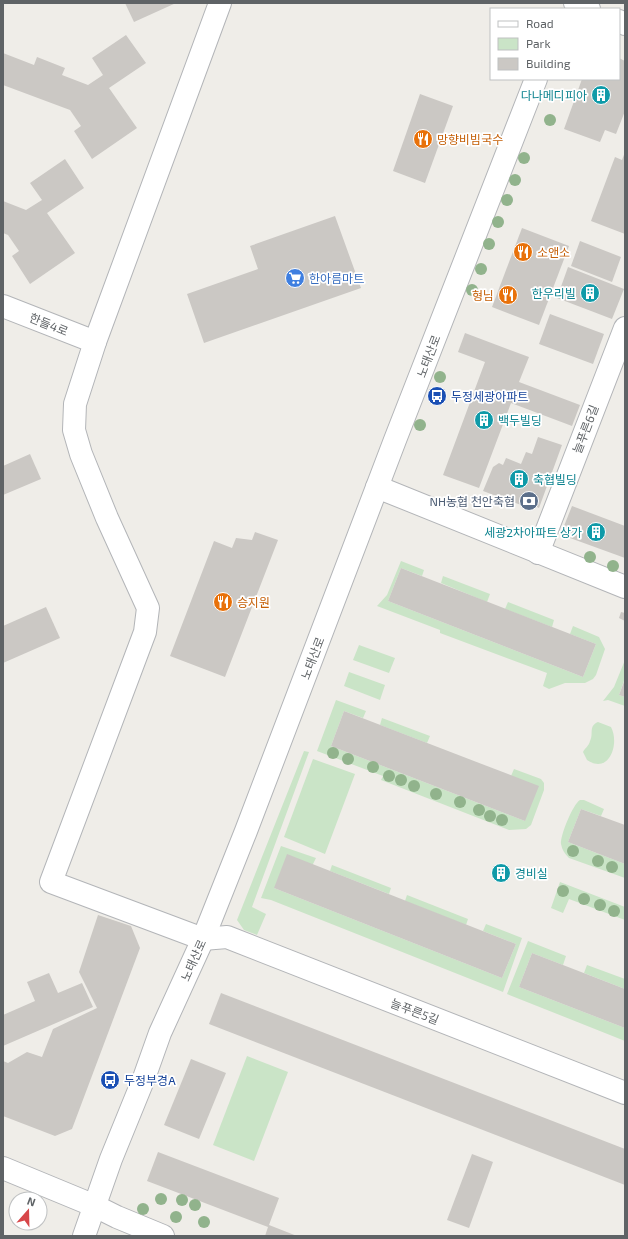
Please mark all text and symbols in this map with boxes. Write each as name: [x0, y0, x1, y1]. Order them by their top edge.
legend: [490, 8, 620, 80]
text: Road: [526, 16, 554, 30]
text: Park: [526, 36, 551, 50]
text: Building: [526, 56, 571, 70]
building icon: 다나메디피아: [590, 84, 612, 106]
place label: 다나메디피아: [521, 88, 587, 102]
restaurant icon: 망향비빔국수: [412, 128, 434, 150]
place label: 망향비빔국수: [437, 132, 503, 146]
restaurant icon: 소앤소: [512, 241, 534, 263]
place label: 소앤소: [537, 245, 570, 259]
supermarket icon: 한아름마트: [284, 267, 306, 289]
place label: 한아름마트: [309, 271, 364, 285]
building icon: 한우리빌: [579, 282, 601, 304]
restaurant icon: 형님: [497, 284, 519, 306]
place label: 한우리빌: [532, 286, 576, 300]
place label: 형님: [472, 288, 494, 302]
street label: 한들4로: [28, 310, 70, 338]
street label: 노태산로: [414, 333, 442, 379]
bus stop icon: 두정세광아파트: [426, 385, 448, 407]
place label: 두정세광아파트: [451, 389, 528, 403]
street label: 늘푸른6길: [569, 403, 601, 455]
building icon: 백두빌딩: [473, 409, 495, 431]
place label: 백두빌딩: [498, 413, 542, 427]
building icon: 축협빌딩: [508, 468, 530, 490]
place label: 축협빌딩: [533, 472, 577, 486]
bank icon: NH농협 천안축협: [518, 490, 540, 512]
place label: NH농협 천안축협: [430, 494, 515, 508]
building icon: 세광2차아파트 상가: [585, 521, 607, 543]
place label: 세광2차아파트 상가: [484, 525, 582, 539]
restaurant icon: 승지원: [212, 591, 234, 613]
place label: 승지원: [237, 595, 270, 609]
street label: 노태산로: [298, 635, 326, 681]
building icon: 경비실: [490, 862, 512, 884]
place label: 경비실: [515, 866, 548, 880]
street label: 노태산로: [178, 937, 208, 983]
street label: 늘푸른5길: [389, 995, 441, 1027]
bus stop icon: 두정부경A: [99, 1069, 121, 1091]
place label: 두정부경A: [124, 1073, 176, 1087]
north arrow: [8, 1191, 48, 1231]
text: N: [26, 1194, 38, 1209]

